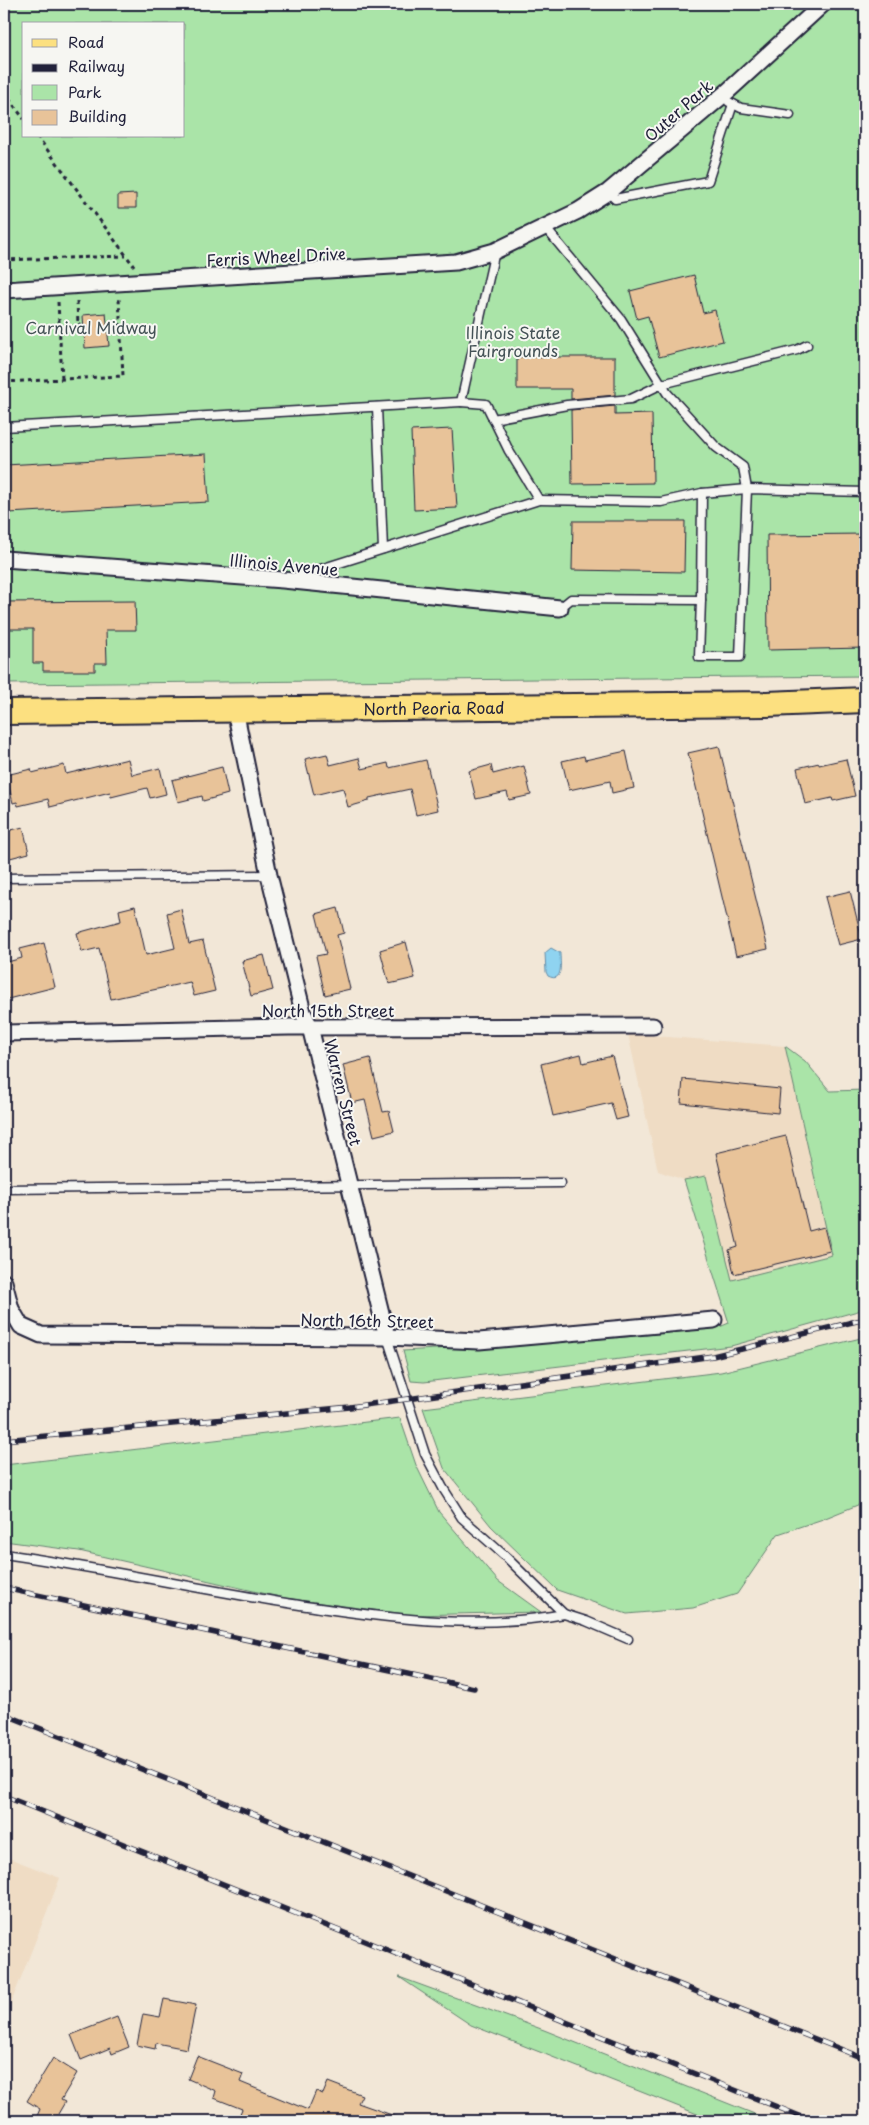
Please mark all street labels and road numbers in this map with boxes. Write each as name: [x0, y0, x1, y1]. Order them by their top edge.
street label: Outer Park: [638, 73, 718, 147]
street label: Ferris Wheel Drive: [206, 240, 346, 272]
street label: Illinois Avenue: [229, 547, 340, 581]
street label: North Peoria Road: [363, 695, 505, 720]
street label: North 15th Street: [262, 998, 394, 1022]
street label: Warren Street: [319, 1036, 369, 1148]
street label: North 16th Street: [300, 1307, 434, 1333]

